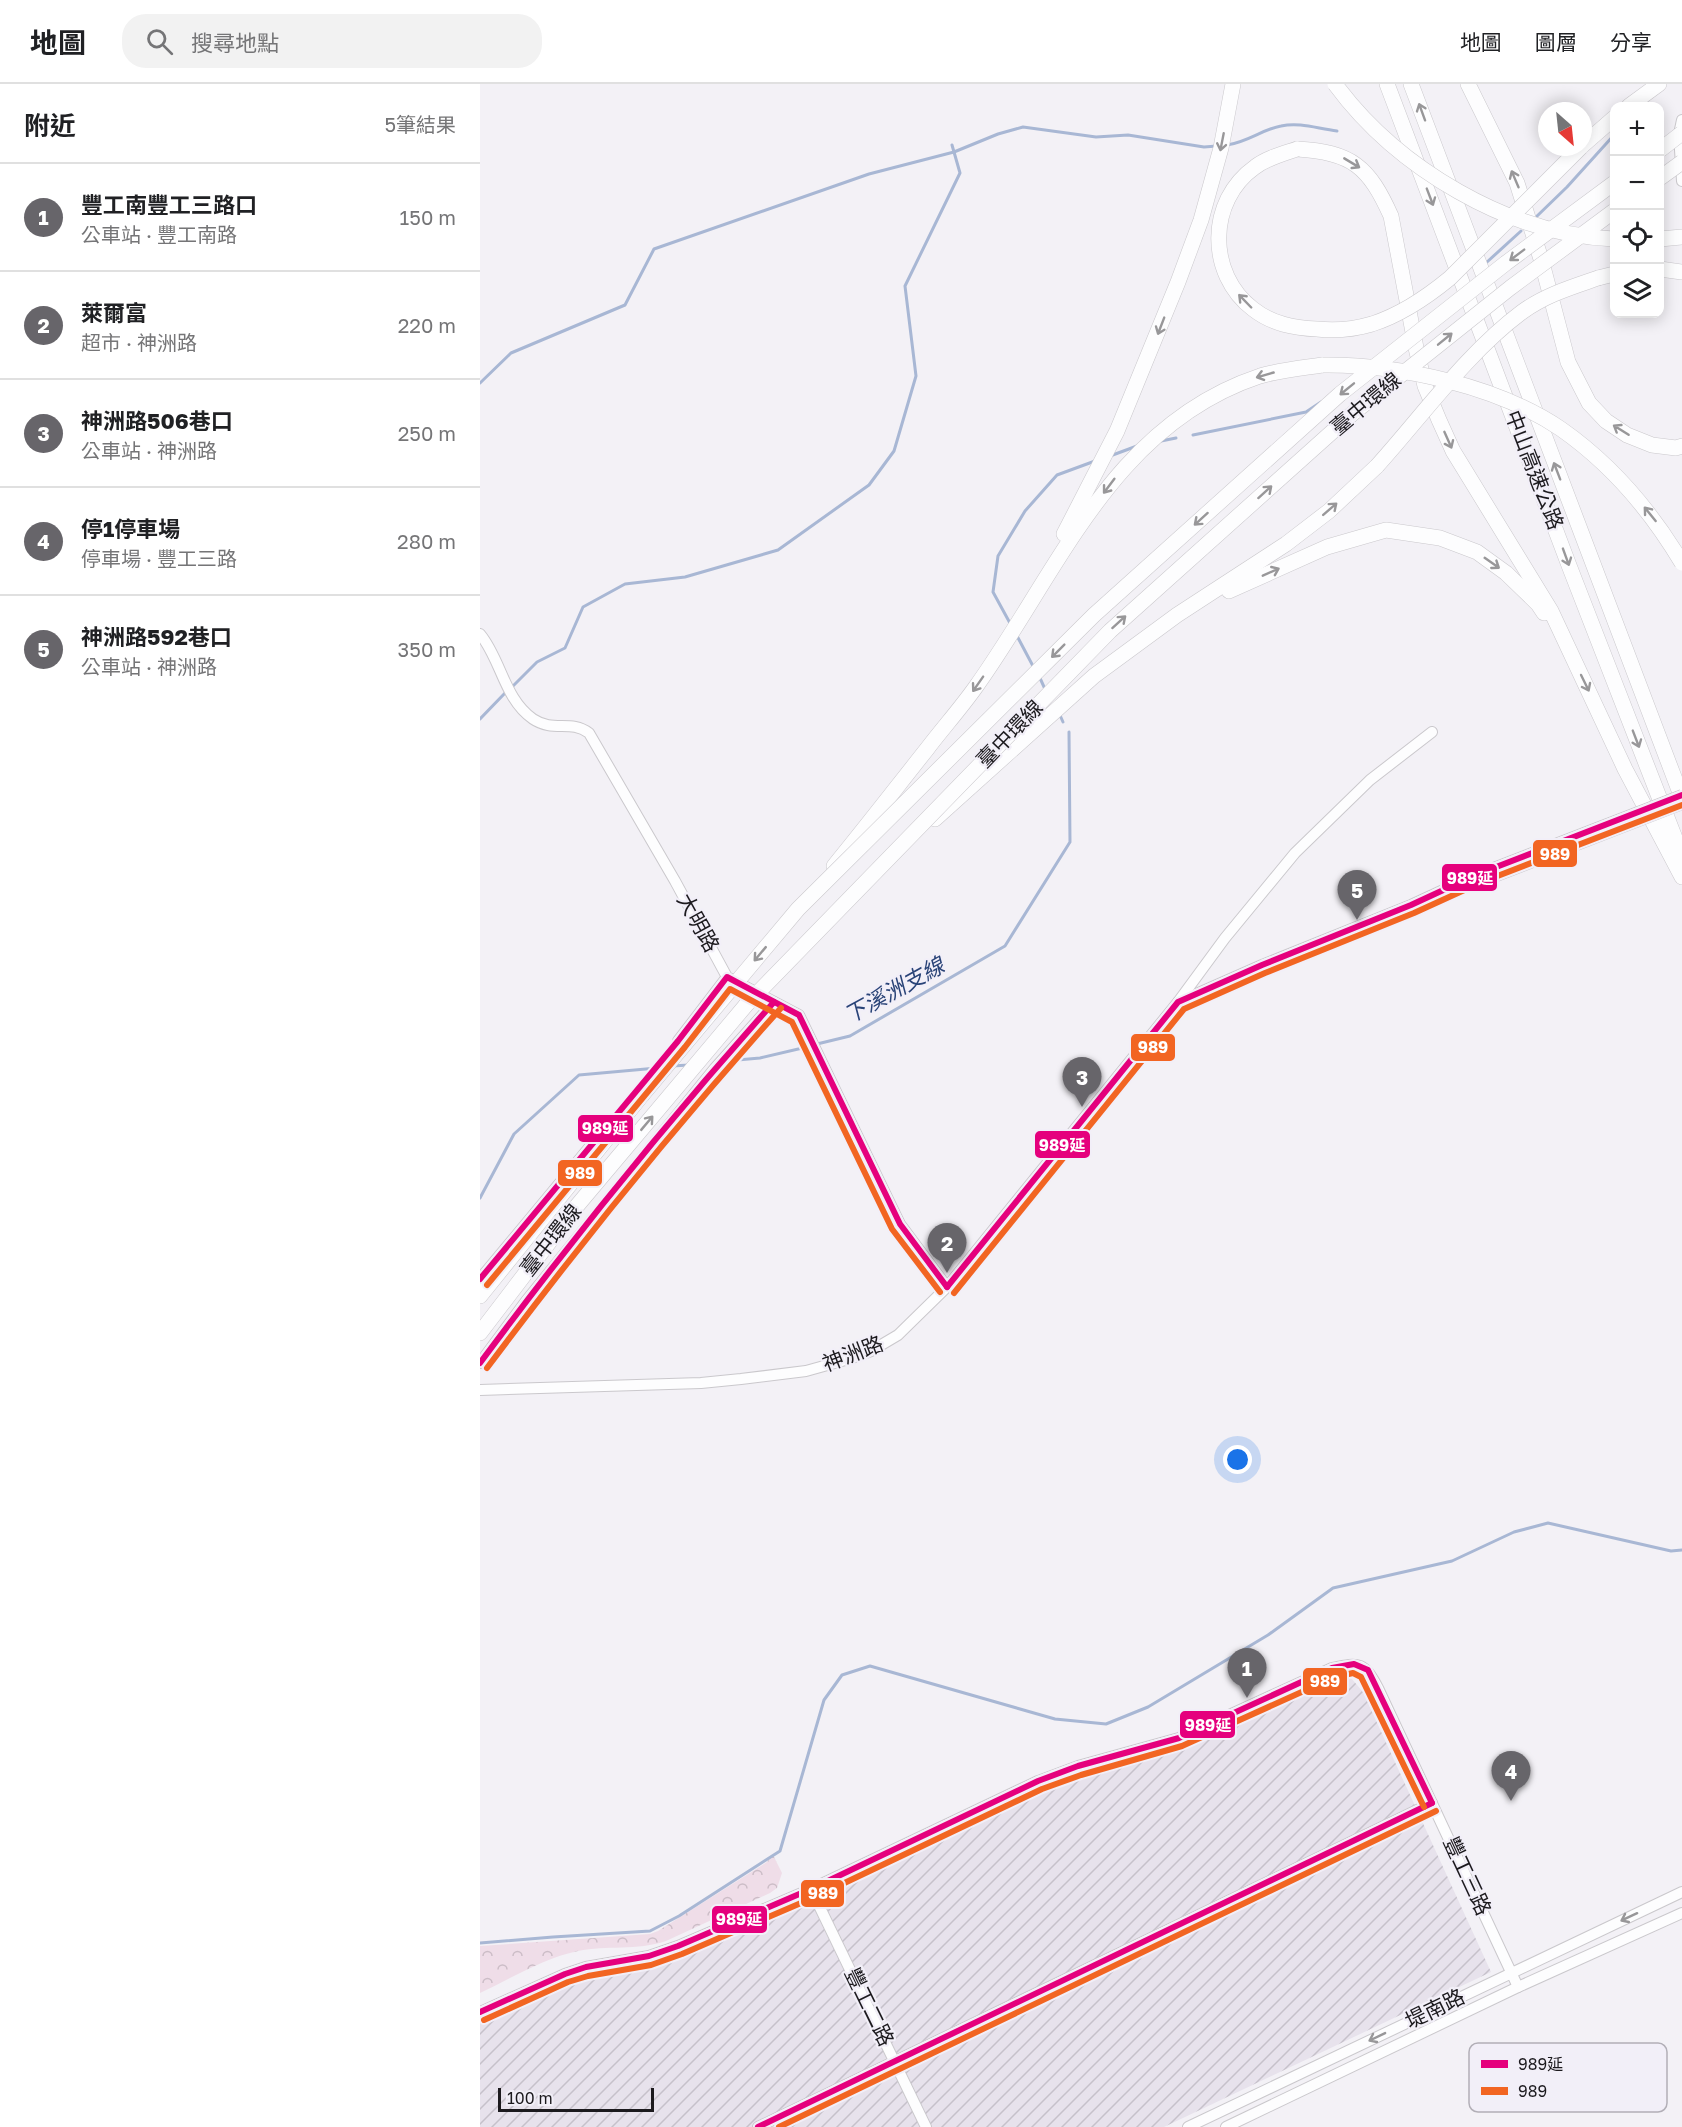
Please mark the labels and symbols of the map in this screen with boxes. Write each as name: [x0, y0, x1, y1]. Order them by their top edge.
north arrow: [1538, 102, 1592, 156]
one-way arrow: [1415, 103, 1426, 121]
one-way arrow: [1216, 132, 1228, 151]
one-way arrow: [1343, 157, 1360, 169]
one-way arrow: [1509, 171, 1520, 189]
one-way arrow: [1426, 188, 1437, 206]
one-way arrow: [1509, 249, 1525, 262]
one-way arrow: [1238, 293, 1252, 308]
one-way arrow: [1155, 316, 1166, 335]
one-way arrow: [1437, 333, 1453, 346]
street label: 臺中環線: [1325, 366, 1406, 440]
one-way arrow: [1256, 370, 1275, 382]
one-way arrow: [1339, 382, 1355, 395]
street label: 中山高速公路: [1500, 406, 1570, 533]
one-way arrow: [1613, 424, 1630, 436]
one-way arrow: [1443, 431, 1455, 449]
one-way arrow: [1550, 462, 1561, 481]
one-way arrow: [1102, 478, 1115, 494]
one-way arrow: [1257, 485, 1272, 499]
one-way arrow: [1322, 502, 1337, 516]
one-way arrow: [1643, 506, 1656, 522]
one-way arrow: [1194, 512, 1209, 526]
one-way arrow: [1561, 547, 1572, 566]
one-way arrow: [1484, 557, 1500, 569]
one-way arrow: [1261, 566, 1279, 577]
one-way arrow: [1112, 615, 1127, 629]
one-way arrow: [1051, 643, 1066, 658]
one-way arrow: [1579, 674, 1591, 692]
one-way arrow: [972, 675, 984, 691]
street label: 臺中環線: [971, 694, 1048, 773]
one-way arrow: [1632, 729, 1643, 747]
line badge: 989: [1532, 839, 1578, 868]
text: 989: [1540, 844, 1570, 864]
line badge: 989延: [1441, 863, 1498, 892]
text: 989延: [1447, 868, 1493, 888]
pin: 5: [1338, 870, 1376, 920]
street label: 大明路: [672, 889, 726, 956]
one-way arrow: [753, 946, 767, 961]
water label: 下溪洲支線: [839, 950, 951, 1028]
line badge: 989: [1130, 1033, 1176, 1062]
text: 989: [1138, 1037, 1168, 1057]
pin: 3: [1062, 1058, 1102, 1107]
line badge: 989延: [577, 1114, 634, 1143]
one-way arrow: [640, 1115, 653, 1131]
text: 989延: [582, 1118, 628, 1138]
line badge: 989延: [1034, 1130, 1091, 1159]
text: 989延: [1039, 1135, 1085, 1155]
line badge: 989: [557, 1159, 603, 1187]
text: 989: [565, 1163, 595, 1183]
street label: 臺中環線: [514, 1198, 586, 1280]
pin: 2: [928, 1224, 966, 1273]
street label: 神洲路: [819, 1330, 887, 1376]
your location: [1223, 1445, 1252, 1474]
pin: 1: [1228, 1648, 1266, 1698]
line badge: 989: [1302, 1667, 1348, 1696]
text: 989: [1310, 1671, 1340, 1691]
line badge: 989延: [1179, 1710, 1236, 1739]
text: 989延: [1185, 1715, 1231, 1735]
pin: 4: [1492, 1752, 1530, 1801]
street label: 豐工三路: [1438, 1832, 1497, 1919]
line badge: 989: [800, 1879, 845, 1908]
text: 989: [808, 1883, 838, 1903]
line badge: 989延: [711, 1905, 768, 1934]
text: 989延: [716, 1909, 762, 1929]
one-way arrow: [1621, 1912, 1639, 1924]
street label: 豐工二路: [840, 1963, 900, 2050]
street label: 堤南路: [1401, 1983, 1469, 2034]
one-way arrow: [1368, 2031, 1386, 2043]
legend: [1469, 2043, 1667, 2112]
text: 989延: [1518, 2054, 1563, 2074]
text: 989: [1518, 2081, 1547, 2101]
scale bar: [498, 2085, 654, 2112]

